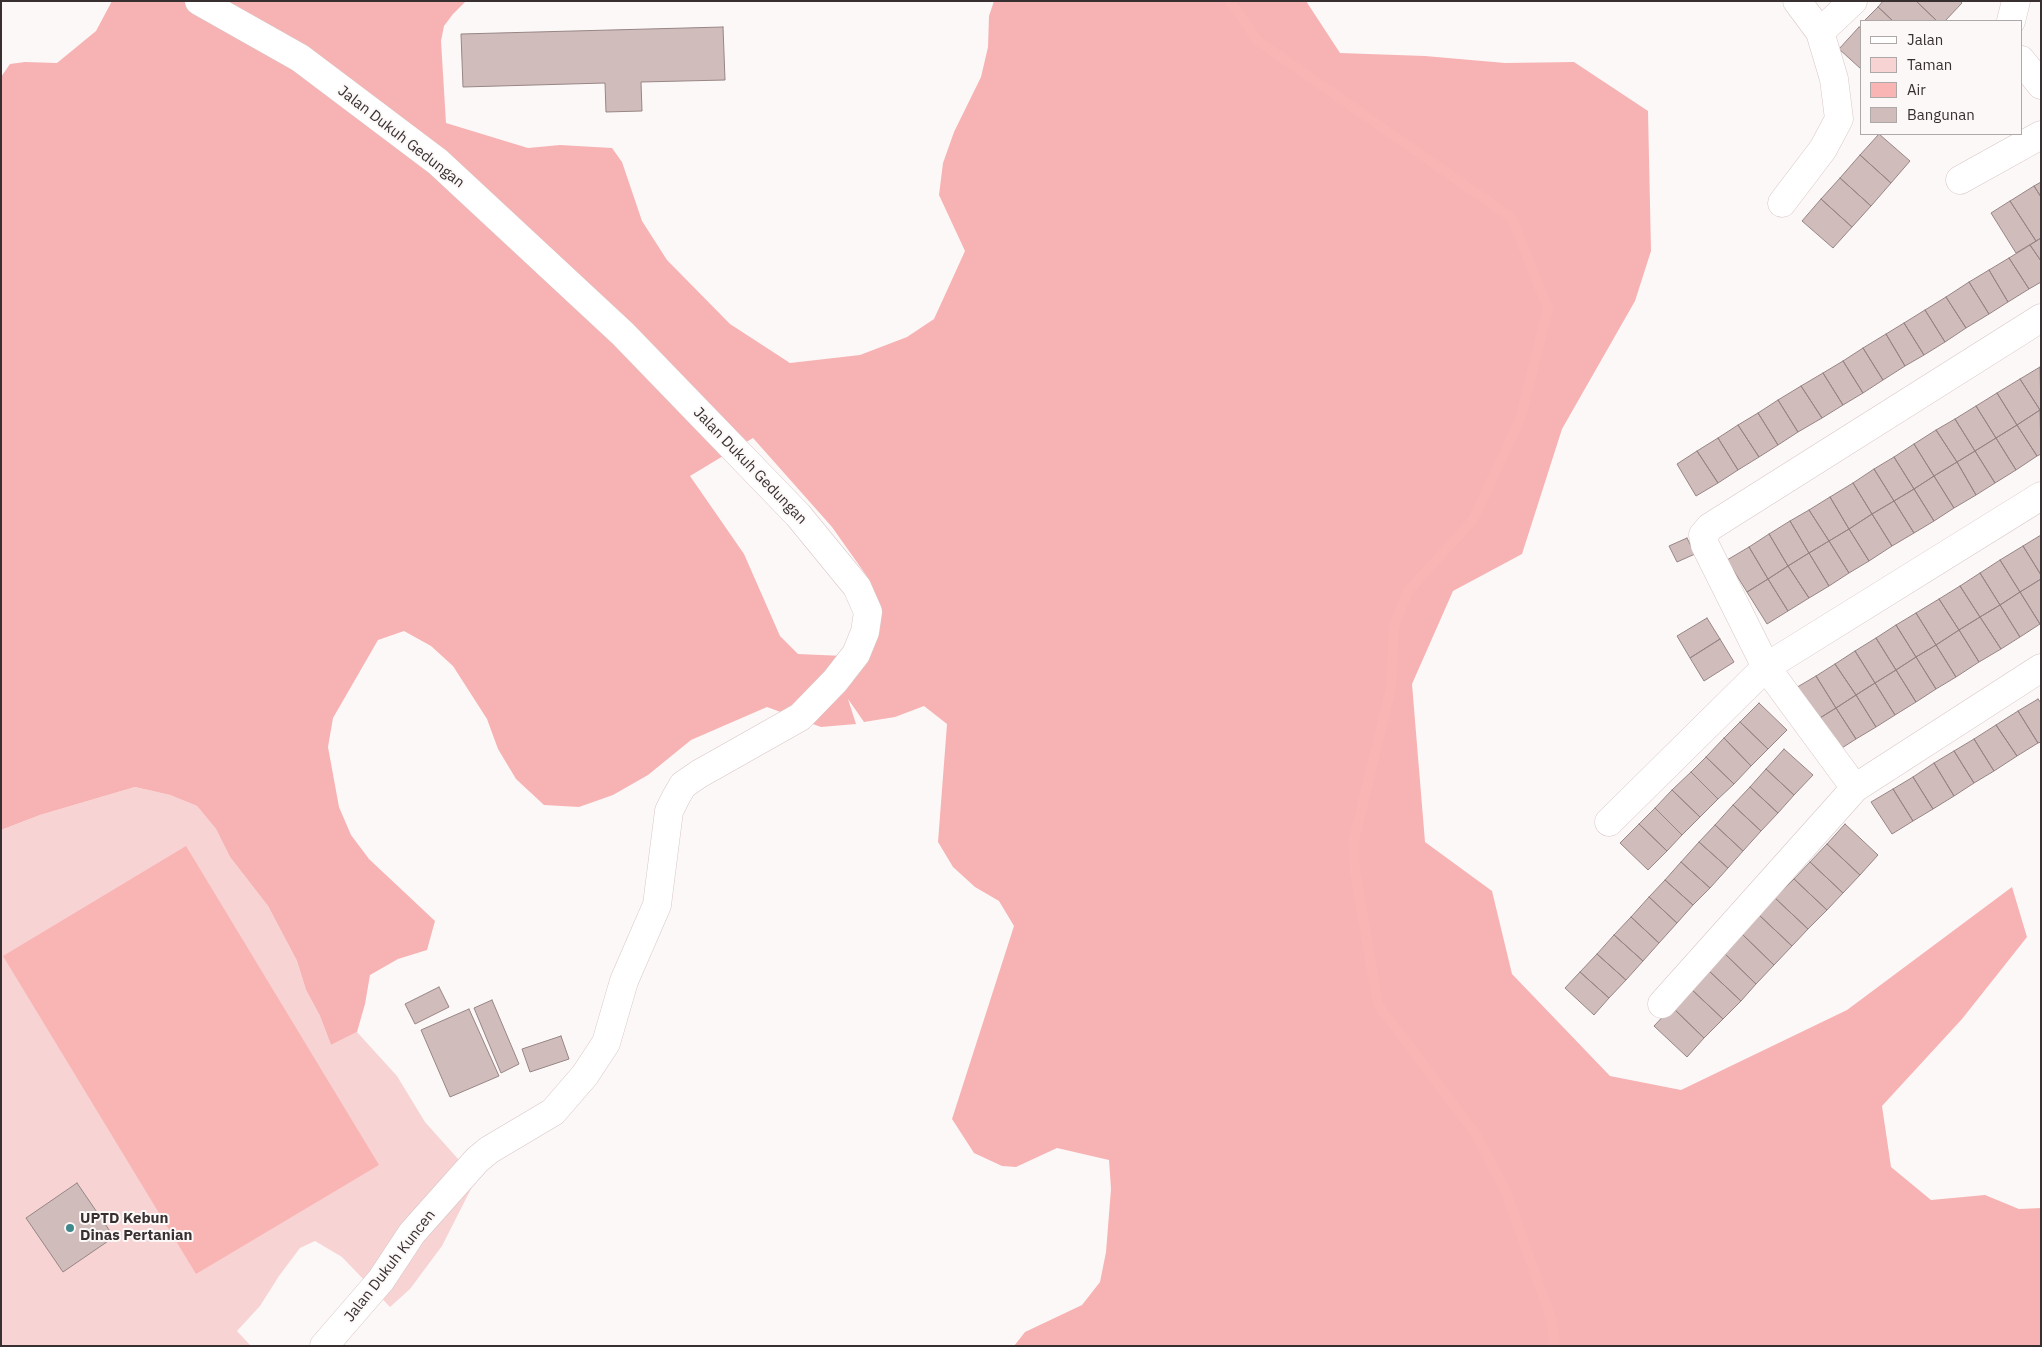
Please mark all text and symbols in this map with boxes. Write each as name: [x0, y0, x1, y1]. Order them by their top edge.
legend: [1860, 20, 2022, 135]
text: Jalan: [1907, 30, 1943, 49]
text: Taman: [1907, 55, 1952, 74]
text: Air: [1907, 80, 1926, 99]
street label: Jalan Dukuh Gedungan: [334, 82, 468, 192]
text: Bangunan: [1907, 105, 1975, 124]
street label: Jalan Dukuh Gedungan: [690, 404, 810, 528]
street label: Jalan Dukuh Kuncen: [341, 1206, 439, 1326]
place label: UPTD Kebun Dinas Pertanian: [80, 1210, 192, 1245]
marker: UPTD Kebun Dinas Pertanian: [64, 1222, 76, 1234]

